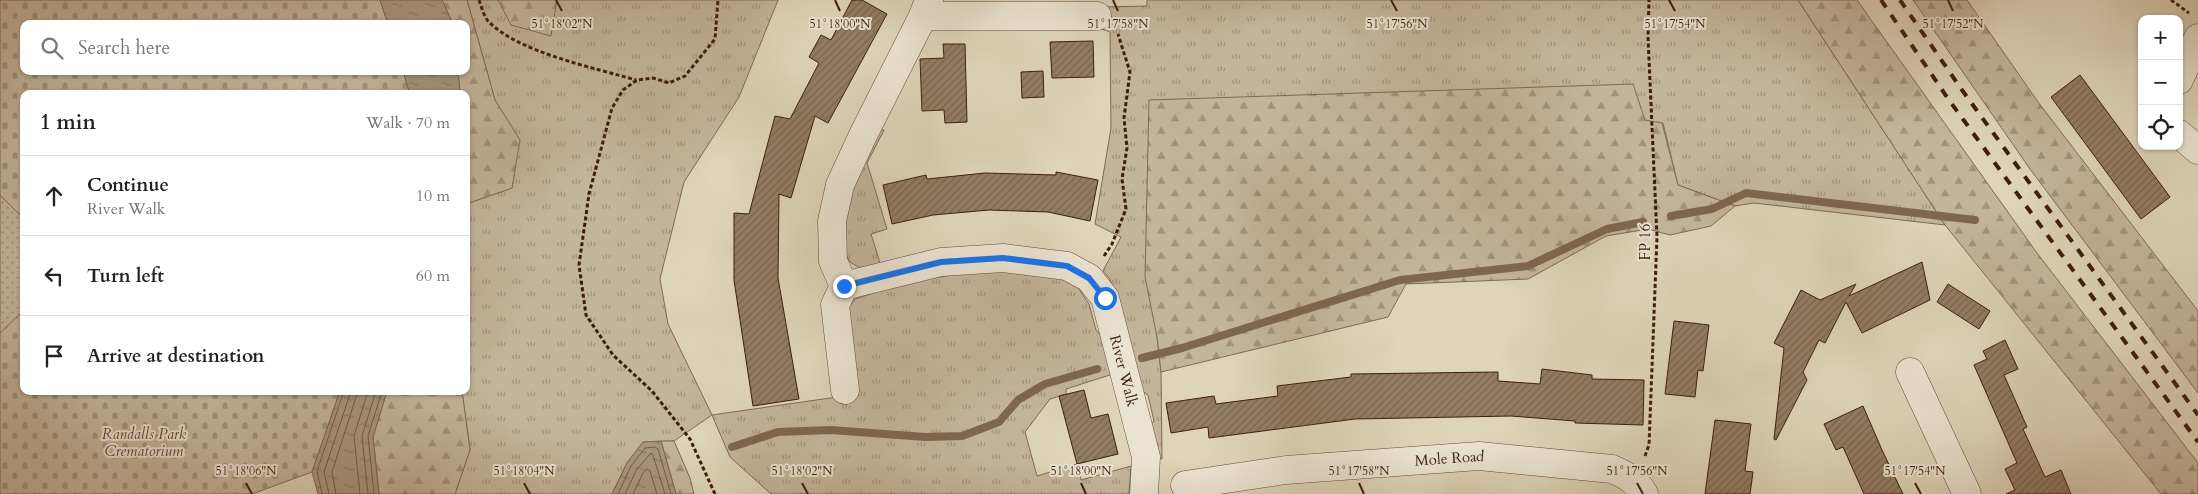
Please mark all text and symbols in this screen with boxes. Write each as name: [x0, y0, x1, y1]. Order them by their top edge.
map controls: [2138, 15, 2183, 150]
button: +: [2138, 15, 2183, 60]
text: 51°18'02"N: [532, 16, 593, 32]
text: 51°18'00"N: [810, 16, 871, 32]
text: 51°17'58"N: [1088, 16, 1149, 32]
text: 51°17'56"N: [1367, 16, 1428, 32]
text: 51°17'54"N: [1645, 16, 1706, 32]
text: 51°17'52"N: [1923, 16, 1984, 32]
search box: [20, 20, 470, 75]
icon: search: [38, 34, 66, 62]
text: Search here: [78, 35, 170, 61]
button: −: [2138, 60, 2183, 105]
button: locate: [2138, 105, 2183, 150]
text: 1 min: [40, 108, 96, 137]
text: Walk · 70 m: [366, 112, 450, 134]
text: Continue: [87, 172, 169, 198]
icon: ahead: [40, 182, 68, 210]
text: 10 m: [416, 185, 450, 207]
text: River Walk: [87, 198, 165, 220]
street label: FP 16: [1635, 223, 1655, 260]
icon: left: [40, 262, 68, 290]
text: Turn left: [87, 263, 164, 289]
text: 60 m: [416, 265, 450, 287]
route end: [833, 275, 856, 298]
route start: [1094, 287, 1117, 310]
street label: River Walk: [1105, 333, 1143, 409]
icon: arrive: [40, 342, 68, 370]
text: Arrive at destination: [87, 343, 264, 369]
park label: Randalls Park Crematorium: [102, 424, 187, 461]
street label: Mole Road: [1414, 446, 1485, 471]
text: 51°18'06"N: [216, 463, 277, 479]
text: 51°18'04"N: [494, 463, 555, 479]
text: 51°18'02"N: [772, 463, 833, 479]
text: 51°18'00"N: [1051, 463, 1112, 479]
text: 51°17'58"N: [1329, 463, 1390, 479]
text: 51°17'56"N: [1607, 463, 1668, 479]
text: 51°17'54"N: [1885, 463, 1946, 479]

